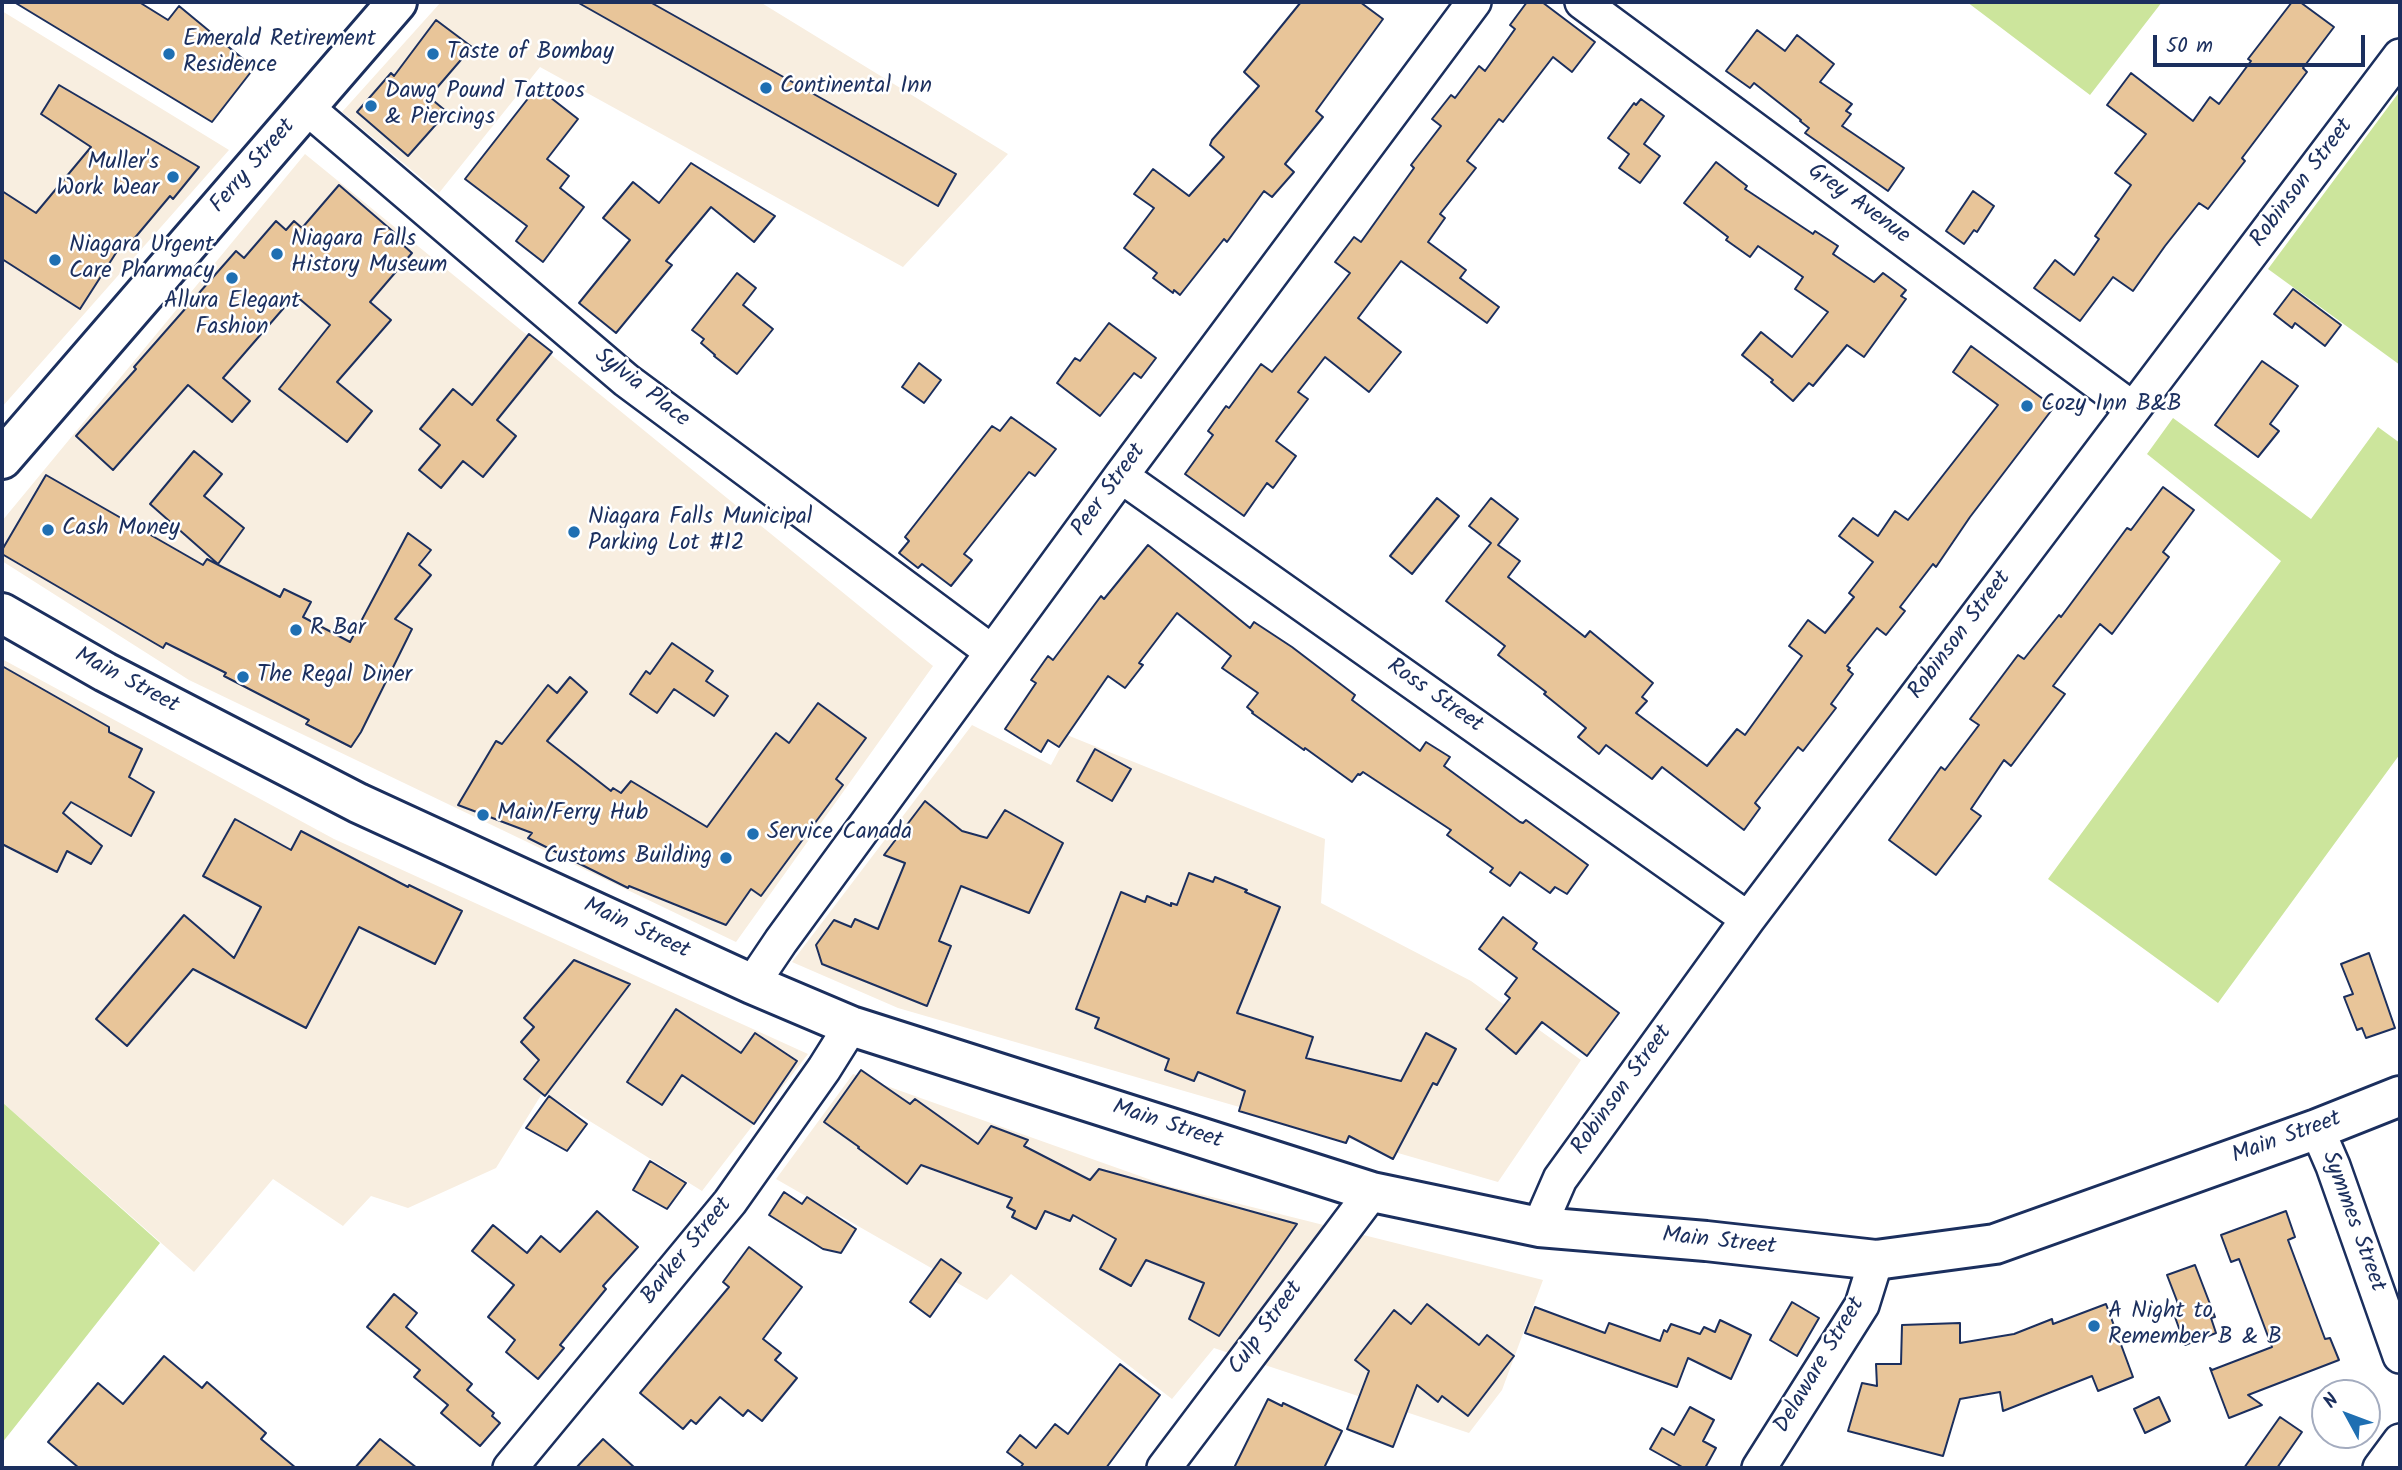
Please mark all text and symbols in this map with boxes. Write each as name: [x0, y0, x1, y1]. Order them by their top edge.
scale bar: [2157, 21, 2369, 65]
place label: Emerald Retirement Residence: [183, 27, 376, 81]
text: 50 m: [2166, 30, 2213, 63]
place label: Taste of Bombay: [447, 40, 614, 68]
marker: Emerald Retirement Residence: [161, 46, 177, 62]
marker: Taste of Bombay: [425, 46, 441, 62]
place label: Continental Inn: [780, 74, 932, 102]
place label: Dawg Pound Tattoos & Piercings: [385, 79, 585, 133]
marker: Continental Inn: [758, 80, 774, 96]
marker: Dawg Pound Tattoos & Piercings: [363, 98, 379, 114]
street label: Ferry Street: [206, 114, 302, 220]
street label: Robinson Street: [2246, 114, 2360, 254]
place label: Muller's Work Wear: [56, 150, 159, 204]
street label: Grey Avenue: [1801, 159, 1915, 251]
marker: Muller's Work Wear: [165, 169, 181, 185]
place label: Niagara Falls History Museum: [291, 227, 447, 281]
place label: Niagara Urgent Care Pharmacy: [69, 233, 214, 287]
marker: Niagara Falls History Museum: [269, 246, 285, 262]
marker: Niagara Urgent Care Pharmacy: [47, 252, 63, 268]
marker: Allura Elegant Fashion: [224, 270, 240, 286]
place label: Allura Elegant Fashion: [164, 289, 300, 343]
street label: Sylvia Place: [588, 343, 694, 435]
place label: Cozy Inn B&B: [2041, 392, 2182, 420]
marker: Cozy Inn B&B: [2019, 398, 2035, 414]
street label: Peer Street: [1067, 439, 1153, 543]
place label: Niagara Falls Municipal Parking Lot #12: [588, 505, 812, 559]
place label: Cash Money: [62, 516, 180, 544]
marker: Cash Money: [40, 522, 56, 538]
marker: Niagara Falls Municipal Parking Lot #12: [566, 524, 582, 540]
street label: Robinson Street: [1904, 566, 2018, 706]
place label: R Bar: [310, 616, 366, 644]
marker: R Bar: [288, 622, 304, 638]
street label: Main Street: [69, 643, 183, 721]
street label: Ross Street: [1381, 654, 1487, 740]
place label: The Regal Diner: [257, 663, 412, 691]
marker: The Regal Diner: [235, 669, 251, 685]
place label: Main/Ferry Hub: [497, 801, 648, 829]
marker: Main/Ferry Hub: [475, 807, 491, 823]
place label: Service Canada: [767, 820, 912, 848]
marker: Service Canada: [745, 826, 761, 842]
place label: Customs Building: [544, 844, 712, 872]
marker: Customs Building: [718, 850, 734, 866]
street label: Main Street: [578, 893, 694, 967]
street label: Robinson Street: [1567, 1021, 1679, 1161]
street label: Main Street: [1108, 1095, 1226, 1157]
street label: Main Street: [2229, 1106, 2345, 1172]
street label: Symmes Street: [2314, 1148, 2390, 1296]
street label: Barker Street: [637, 1193, 739, 1311]
street label: Main Street: [1661, 1223, 1777, 1263]
street label: Culp Street: [1224, 1277, 1310, 1381]
street label: Delaware Street: [1770, 1293, 1872, 1439]
place label: A Night to Remember B & B: [2108, 1299, 2282, 1353]
marker: A Night to Remember B & B: [2086, 1318, 2102, 1334]
north arrow: [2311, 1379, 2381, 1449]
text: N: [2316, 1387, 2347, 1416]

